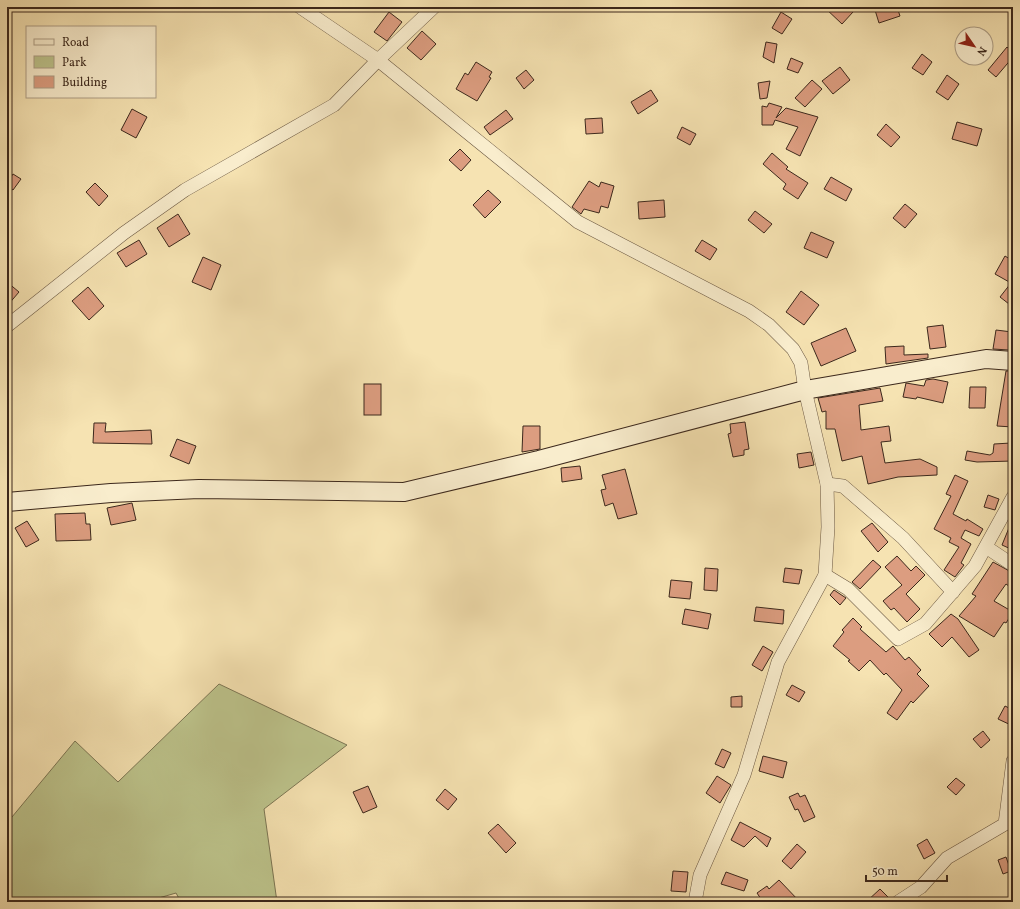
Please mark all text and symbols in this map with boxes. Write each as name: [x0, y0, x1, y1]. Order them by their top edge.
legend: [26, 26, 156, 98]
north arrow: [954, 26, 994, 66]
text: Road: [62, 35, 89, 51]
text: N: [973, 43, 990, 58]
text: Park: [62, 55, 87, 71]
text: Building: [62, 75, 107, 91]
scale bar: [866, 857, 947, 883]
text: 50 m: [872, 864, 898, 880]

